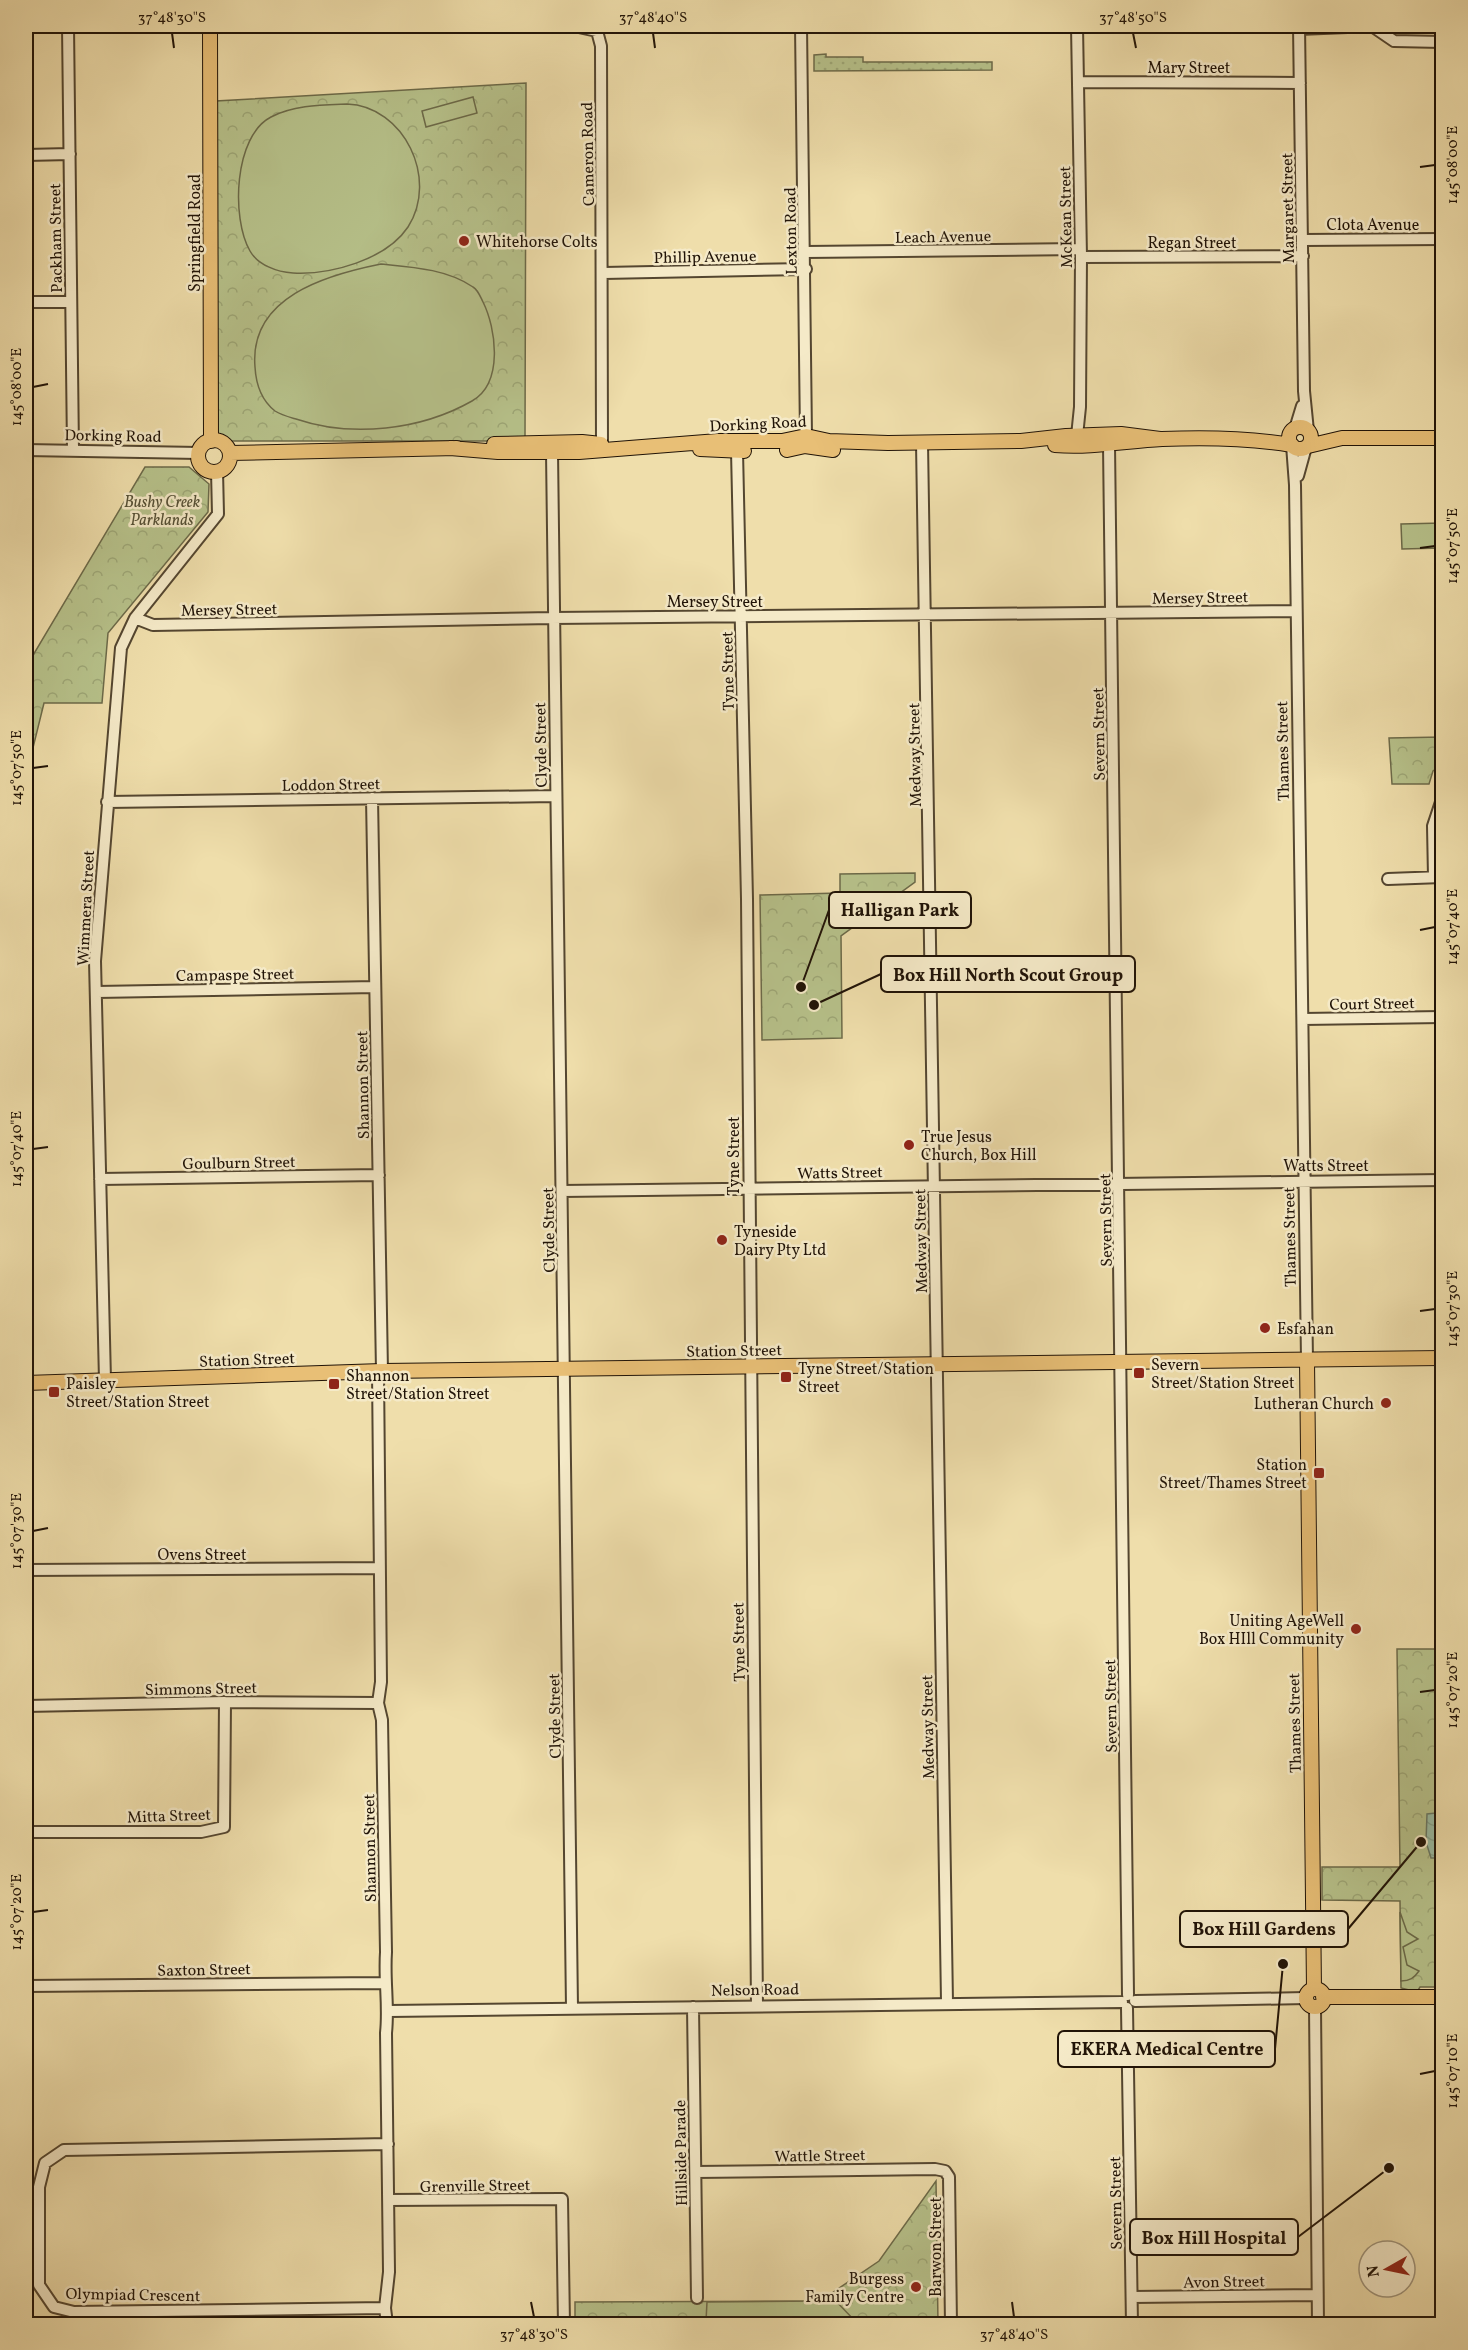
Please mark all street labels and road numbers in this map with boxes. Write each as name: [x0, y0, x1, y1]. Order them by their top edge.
street label: Mary Street: [1148, 58, 1231, 80]
street label: Cameron Road: [577, 102, 601, 206]
street label: Margaret Street: [1277, 152, 1301, 264]
street label: McKean Street: [1055, 165, 1079, 268]
street label: Springfield Road: [185, 174, 207, 292]
street label: Packham Street: [45, 183, 69, 293]
street label: Lexton Road: [780, 187, 804, 275]
street label: Clota Avenue: [1327, 215, 1419, 237]
street label: Leach Avenue: [895, 226, 991, 250]
street label: Regan Street: [1147, 233, 1237, 255]
street label: Phillip Avenue: [653, 246, 757, 270]
street label: Dorking Road: [709, 411, 807, 439]
street label: Dorking Road: [64, 425, 162, 449]
street label: Mersey Street: [1152, 587, 1249, 611]
street label: Mersey Street: [667, 592, 764, 614]
street label: Mersey Street: [181, 599, 278, 623]
street label: Tyne Street: [717, 631, 741, 711]
street label: Severn Street: [1088, 687, 1112, 781]
street label: Thames Street: [1272, 700, 1296, 801]
street label: Clyde Street: [530, 702, 554, 788]
street label: Medway Street: [904, 702, 928, 807]
street label: Loddon Street: [281, 774, 381, 798]
street label: Wimmera Street: [73, 849, 101, 967]
street label: Campaspe Street: [176, 964, 295, 988]
street label: Court Street: [1329, 993, 1415, 1017]
street label: Shannon Street: [352, 1030, 376, 1139]
street label: Tyne Street: [724, 1116, 746, 1196]
street label: Goulburn Street: [182, 1152, 296, 1176]
street label: Watts Street: [1283, 1156, 1369, 1178]
street label: Watts Street: [797, 1162, 883, 1186]
street label: Severn Street: [1095, 1173, 1119, 1267]
street label: Thames Street: [1279, 1186, 1303, 1287]
street label: Clyde Street: [538, 1187, 562, 1273]
street label: Medway Street: [910, 1188, 934, 1293]
street label: Station Street: [686, 1340, 783, 1364]
street label: Station Street: [199, 1348, 296, 1374]
street label: Ovens Street: [157, 1545, 247, 1567]
street label: Tyne Street: [728, 1602, 752, 1682]
street label: Severn Street: [1100, 1659, 1124, 1753]
street label: Thames Street: [1284, 1672, 1308, 1773]
street label: Clyde Street: [544, 1673, 568, 1759]
street label: Medway Street: [917, 1674, 941, 1779]
street label: Simmons Street: [145, 1678, 258, 1702]
street label: Shannon Street: [359, 1793, 383, 1902]
street label: Mitta Street: [127, 1805, 212, 1829]
street label: Saxton Street: [157, 1959, 251, 1983]
street label: Nelson Road: [711, 1979, 799, 2003]
street label: Hillside Parade: [670, 2100, 694, 2206]
street label: Wattle Street: [774, 2145, 866, 2169]
street label: Severn Street: [1105, 2156, 1129, 2250]
street label: Grenville Street: [420, 2175, 531, 2199]
street label: Barwon Street: [926, 2197, 948, 2297]
street label: Avon Street: [1183, 2271, 1265, 2295]
street label: Olympiad Crescent: [65, 2284, 201, 2308]

